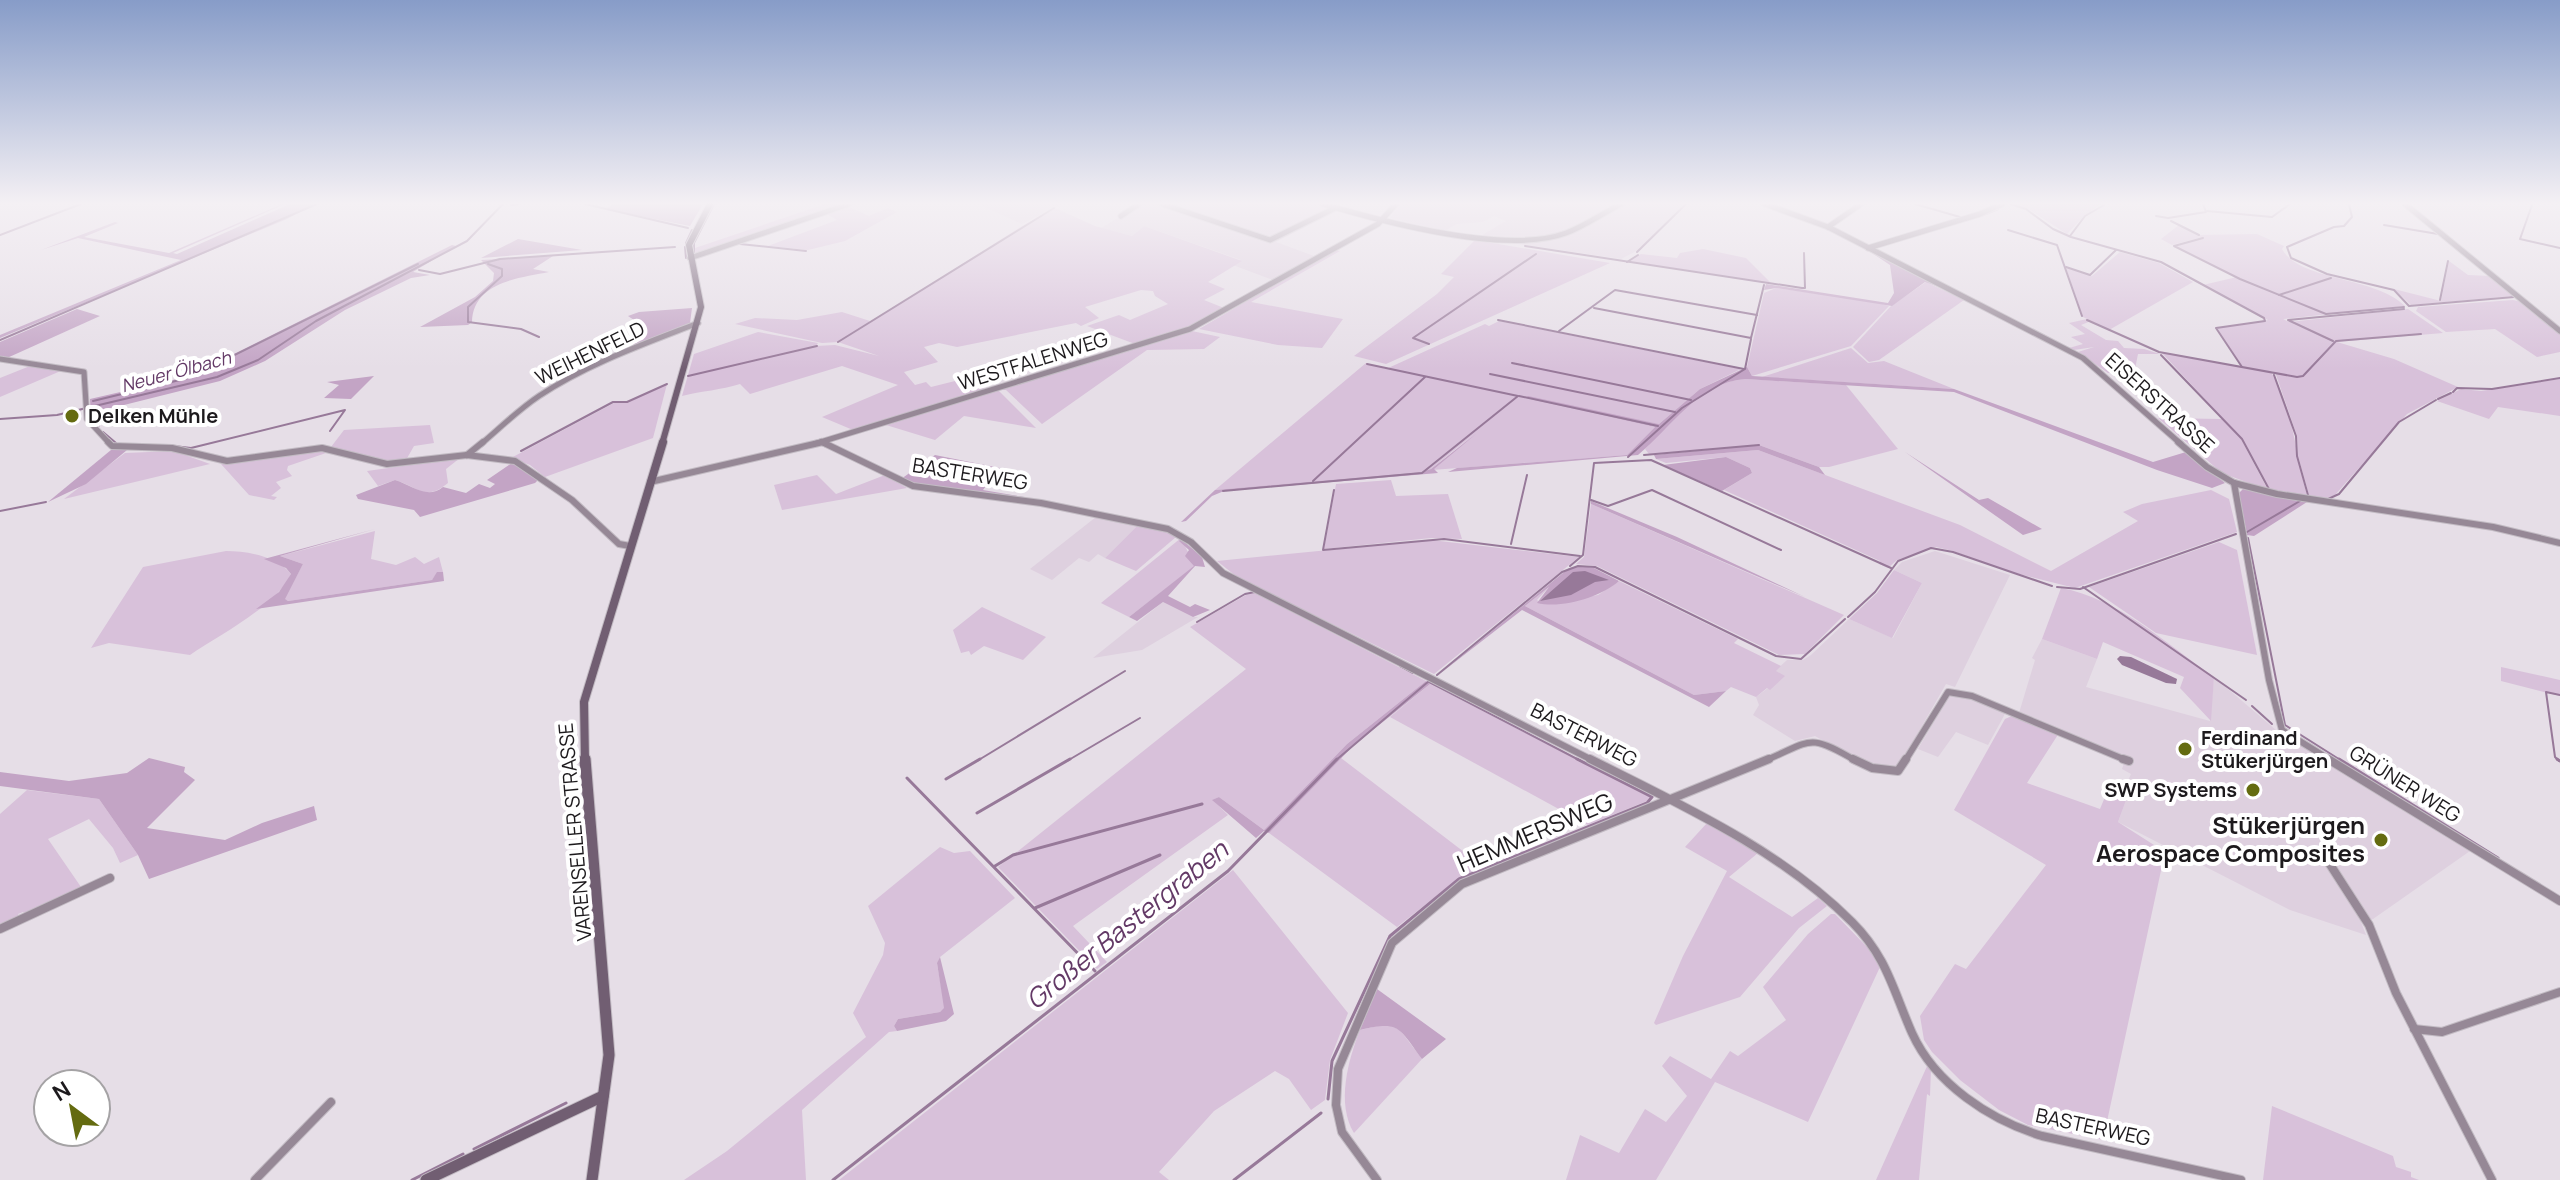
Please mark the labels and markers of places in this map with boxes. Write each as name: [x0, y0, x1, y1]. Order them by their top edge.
place label: Delken Mühle: [88, 402, 218, 429]
marker: Delken Mühle: [63, 407, 81, 425]
place label: Ferdinand Stükerjürgen: [2201, 724, 2328, 774]
marker: Ferdinand Stükerjürgen: [2176, 740, 2194, 758]
place label: SWP Systems: [2104, 776, 2237, 803]
marker: SWP Systems: [2244, 781, 2262, 799]
place label: Stükerjürgen Aerospace Composites: [2096, 808, 2365, 869]
marker: Stükerjürgen Aerospace Composites: [2372, 831, 2390, 849]

